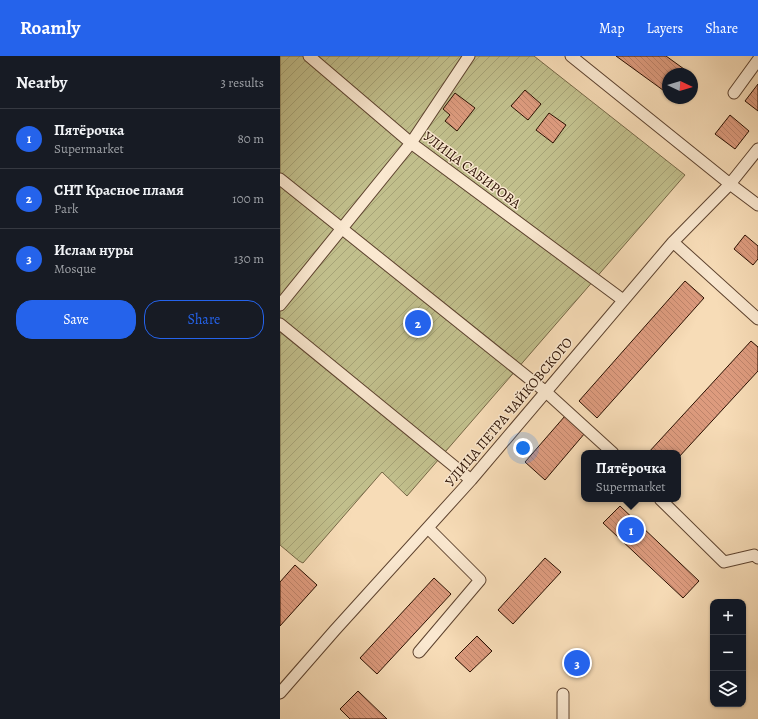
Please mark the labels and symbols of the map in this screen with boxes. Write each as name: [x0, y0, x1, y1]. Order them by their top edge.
north arrow: [662, 68, 698, 104]
street label: УЛИЦА САБИРОВА: [419, 127, 525, 214]
pin: 2: [405, 308, 431, 338]
street label: УЛИЦА ПЕТРА ЧАЙКОВСКОГО: [441, 333, 577, 491]
your location: [513, 438, 533, 458]
pin: 1: [618, 515, 644, 545]
pin: 3: [564, 648, 590, 678]

